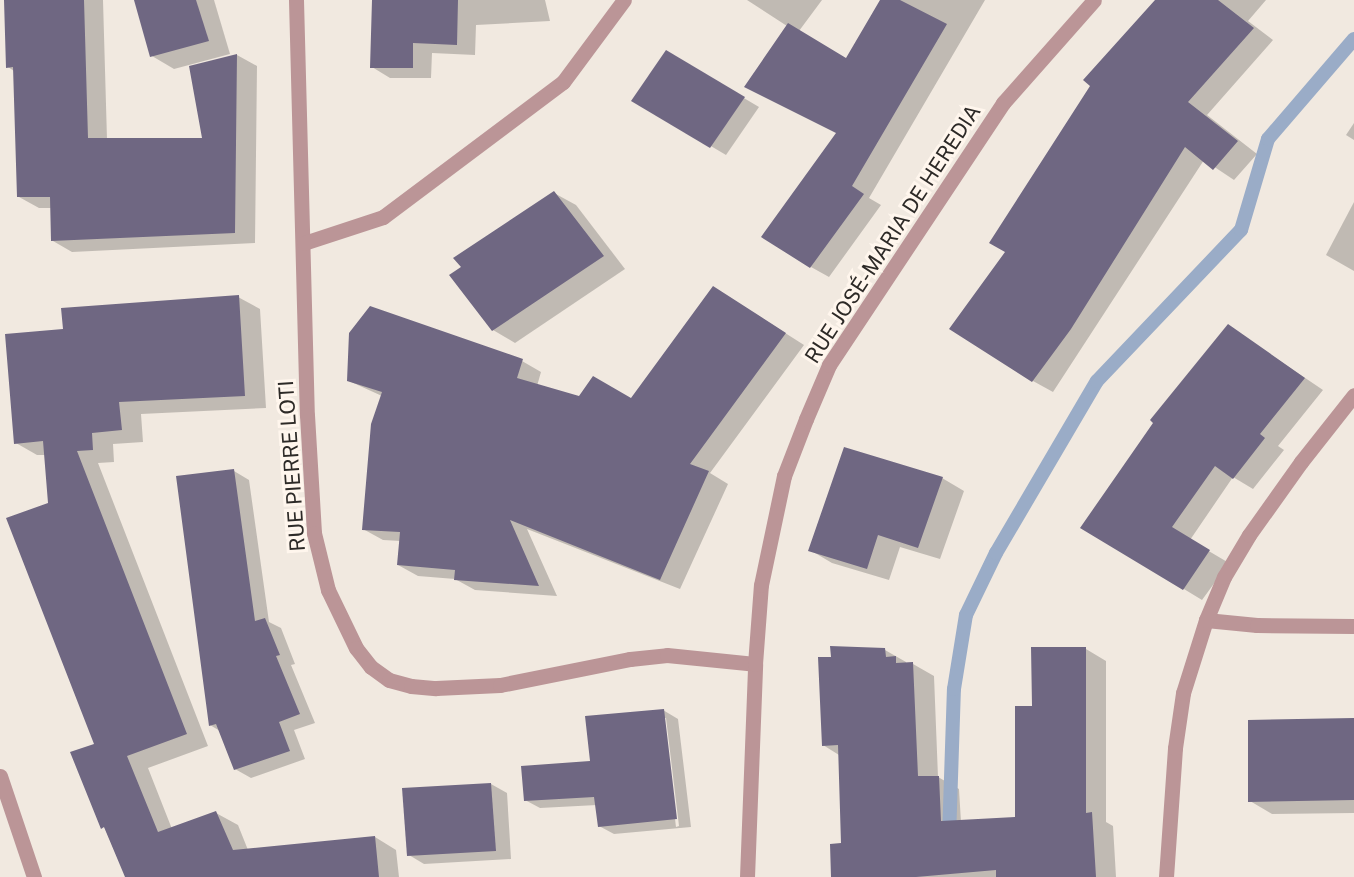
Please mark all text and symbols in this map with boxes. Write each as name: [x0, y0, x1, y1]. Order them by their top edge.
street label: RUE JOSÉ-MARIA DE HEREDIA: [800, 100, 986, 368]
street label: RUE PIERRE LOTI: [273, 380, 311, 552]

